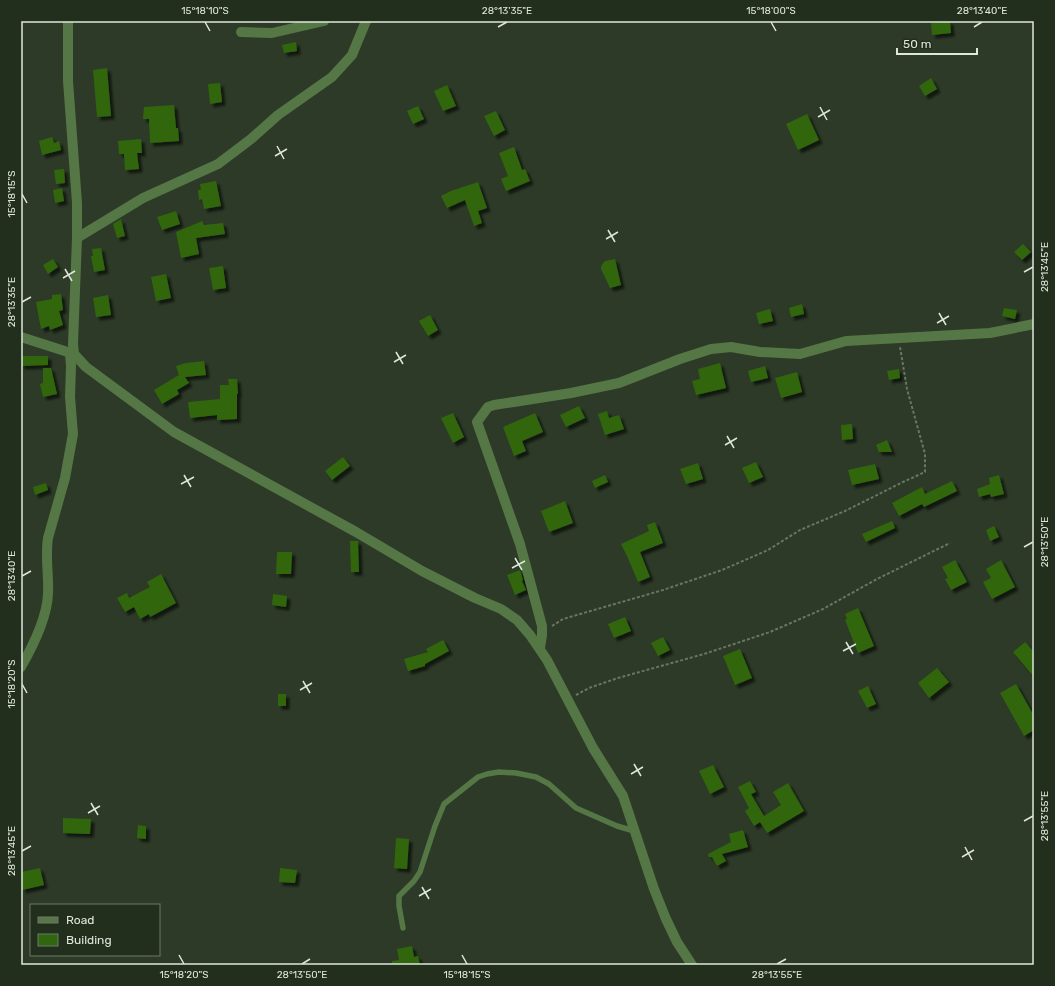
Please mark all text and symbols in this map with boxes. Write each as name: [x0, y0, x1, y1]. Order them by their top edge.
text: 15°18'10"S: [181, 5, 229, 17]
text: 28°13'35"E: [482, 5, 532, 17]
text: 15°18'00"S: [746, 5, 796, 17]
text: 28°13'40"E: [957, 5, 1007, 17]
scale bar: [897, 30, 977, 56]
text: 50 m: [903, 37, 931, 51]
text: 15°18'15"S: [6, 170, 18, 218]
text: 28°13'45"E: [1039, 242, 1051, 292]
text: 28°13'35"E: [6, 277, 18, 327]
text: 28°13'50"E: [1039, 517, 1051, 567]
text: 28°13'40"E: [6, 551, 18, 601]
text: 15°18'20"S: [6, 659, 18, 709]
text: 28°13'55"E: [1039, 791, 1051, 841]
text: 28°13'45"E: [6, 826, 18, 876]
legend: [30, 904, 160, 956]
text: Road: [66, 913, 94, 927]
text: Building: [66, 933, 112, 947]
text: 15°18'20"S: [159, 969, 209, 981]
text: 28°13'50"E: [277, 969, 327, 981]
text: 15°18'15"S: [443, 969, 491, 981]
text: 28°13'55"E: [752, 969, 802, 981]

